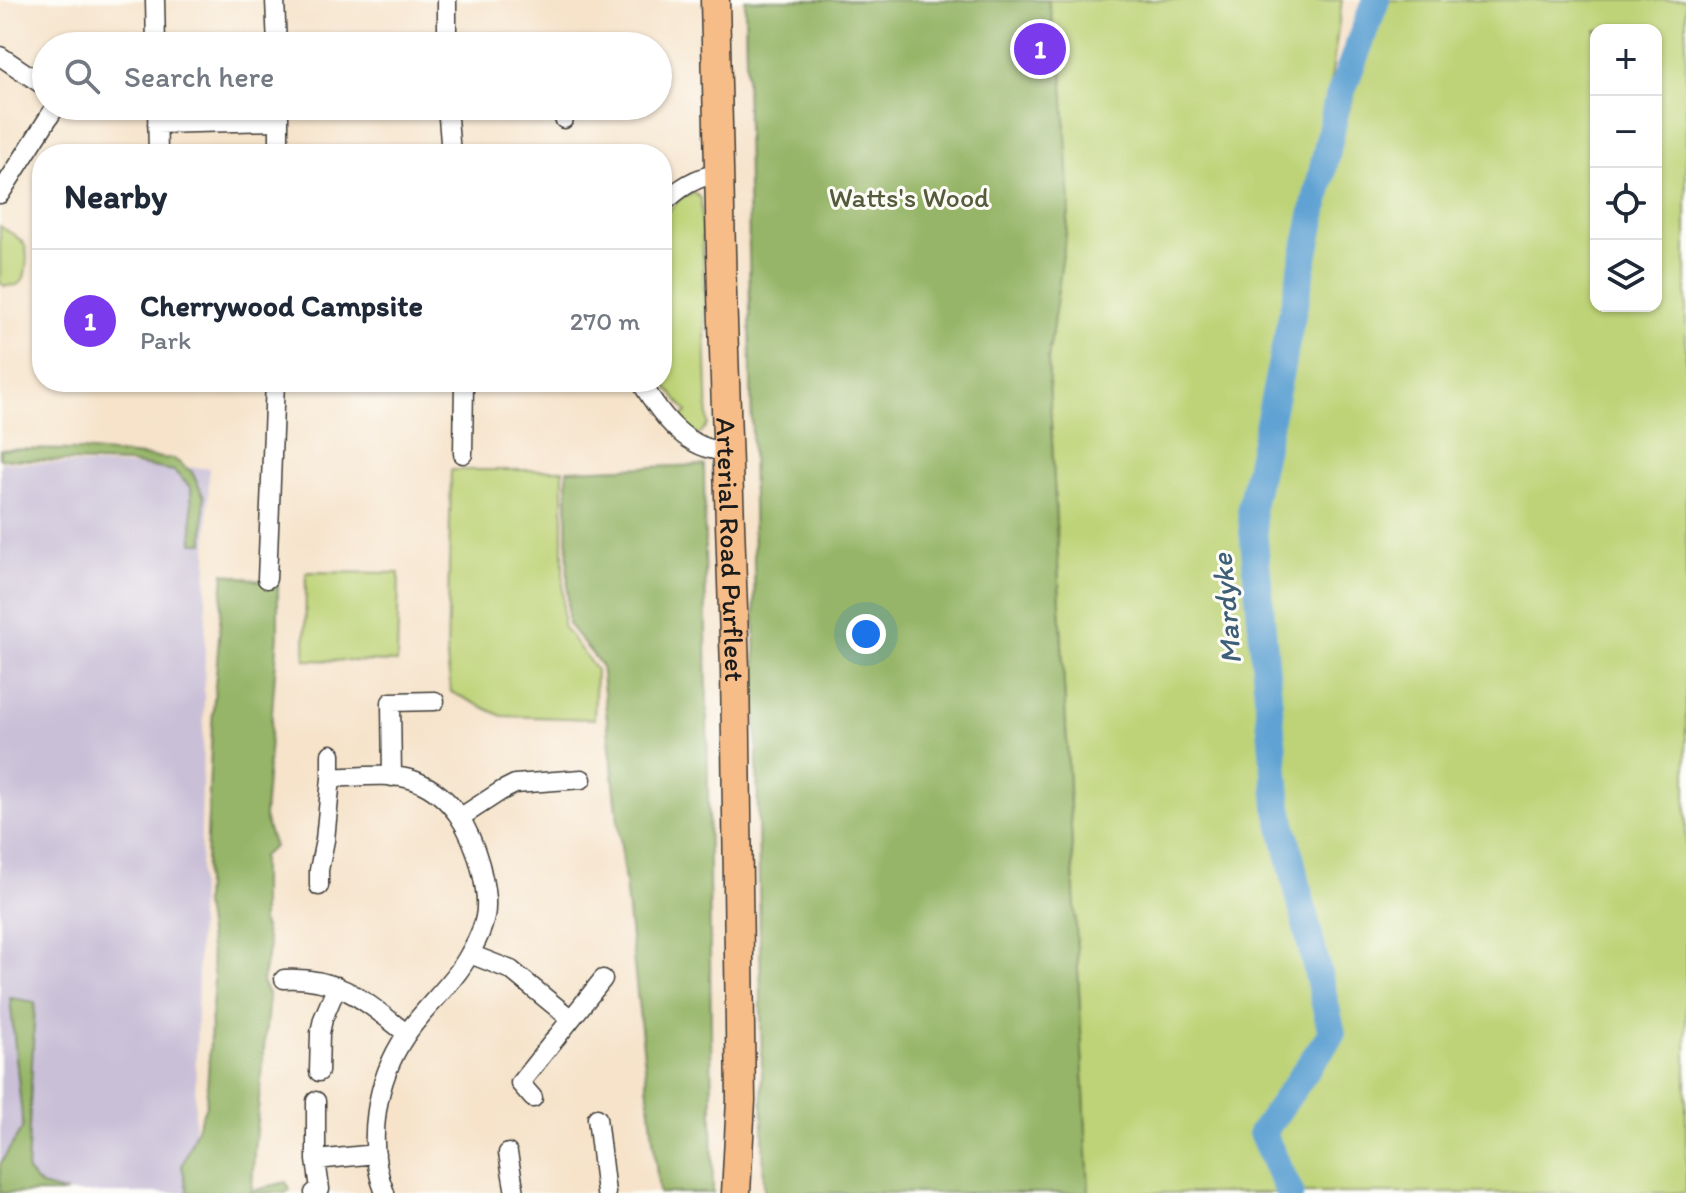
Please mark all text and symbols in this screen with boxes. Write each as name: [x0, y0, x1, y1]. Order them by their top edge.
pin: 1: [1014, 19, 1066, 79]
map controls: [1590, 24, 1662, 312]
button: +: [1590, 24, 1662, 96]
search box: [32, 32, 672, 120]
icon: search: [60, 54, 104, 98]
text: Search here: [124, 58, 274, 95]
button: −: [1590, 96, 1662, 168]
button: locate: [1590, 168, 1662, 240]
text: Nearby: [64, 176, 167, 217]
park label: Watts's Wood: [829, 180, 989, 214]
button: layers: [1590, 240, 1662, 312]
text: Cherrywood Campsite: [140, 287, 423, 324]
text: 1: [84, 305, 96, 337]
text: 270 m: [570, 305, 640, 337]
text: Park: [140, 324, 191, 356]
street label: Arterial Road Purfleet: [709, 417, 752, 682]
water label: Mardyke: [1203, 550, 1249, 666]
your location: [846, 614, 886, 654]

